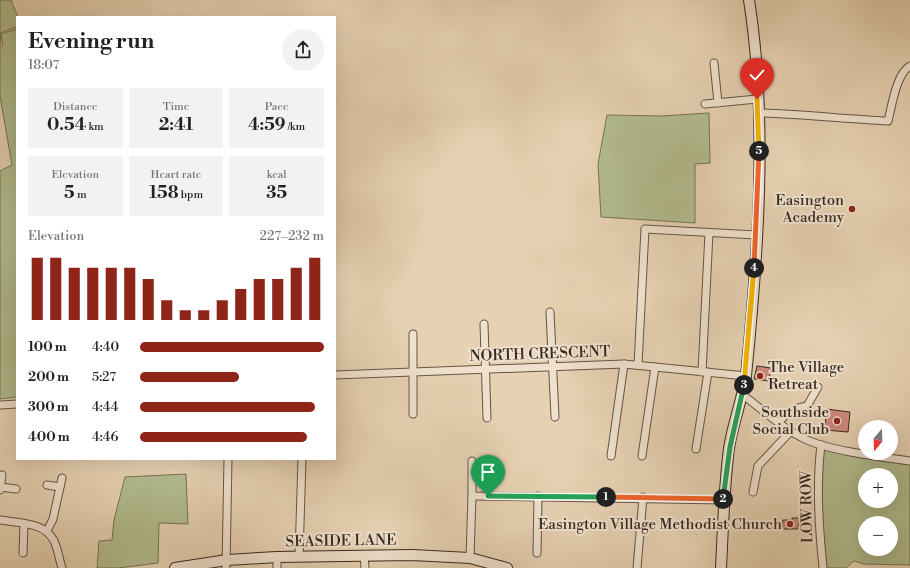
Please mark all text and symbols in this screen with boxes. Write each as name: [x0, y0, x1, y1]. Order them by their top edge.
text: Evening run: [28, 28, 154, 55]
button: share: [282, 29, 324, 71]
text: 18:07: [28, 57, 59, 73]
pin: [740, 58, 774, 99]
icon: check: [746, 64, 768, 86]
text: Distance: [53, 100, 98, 114]
text: Time: [163, 100, 189, 114]
text: Pace: [265, 100, 288, 114]
text: 0.54: [47, 114, 86, 136]
text: 2:41: [159, 114, 193, 136]
text: 4:59: [248, 114, 285, 136]
text: km: [86, 120, 104, 134]
text: /km: [285, 120, 305, 134]
pin: 5: [749, 141, 769, 161]
text: 5: [756, 144, 762, 158]
text: Elevation: [52, 168, 99, 182]
text: Heart rate: [151, 168, 201, 182]
text: kcal: [267, 168, 287, 182]
text: 5: [64, 182, 75, 204]
text: 158: [149, 182, 178, 204]
text: 35: [266, 182, 287, 204]
text: m: [75, 188, 87, 202]
text: bpm: [178, 188, 203, 202]
place label: Easington Academy: [775, 191, 845, 227]
marker: Easington Academy: [847, 204, 857, 214]
text: Elevation: [28, 228, 84, 244]
text: 227–232 m: [260, 228, 324, 244]
pin: 4: [744, 258, 764, 278]
text: 4: [750, 261, 758, 275]
text: 100 m: [28, 339, 67, 355]
text: 4:40: [92, 339, 119, 355]
street label: NORTH CRESCENT: [469, 342, 611, 366]
place label: The Village Retreat: [768, 358, 844, 394]
text: 200 m: [28, 369, 69, 385]
text: 5:27: [92, 369, 116, 385]
marker: The Village Retreat: [755, 371, 765, 381]
pin: 3: [734, 375, 754, 395]
text: 3: [741, 378, 747, 392]
text: 300 m: [28, 399, 69, 415]
text: 4:44: [92, 399, 118, 415]
place label: Southside Social Club: [752, 403, 829, 439]
marker: Southside Social Club: [832, 416, 842, 426]
north arrow: [858, 420, 898, 460]
map controls: [858, 420, 898, 556]
text: 400 m: [28, 429, 70, 445]
text: 4:46: [92, 429, 118, 445]
pin: [471, 455, 505, 496]
icon: arrive: [477, 461, 499, 483]
button: +: [858, 468, 898, 508]
street label: LOW ROW: [797, 470, 817, 543]
pin: 1: [596, 487, 616, 507]
pin: 2: [713, 489, 733, 509]
text: 1: [603, 490, 609, 504]
text: 2: [720, 492, 726, 506]
place label: Easington Village Methodist Church: [538, 515, 782, 534]
button: −: [858, 516, 898, 556]
marker: Easington Village Methodist Church: [785, 519, 795, 529]
street label: SEASIDE LANE: [285, 531, 397, 551]

